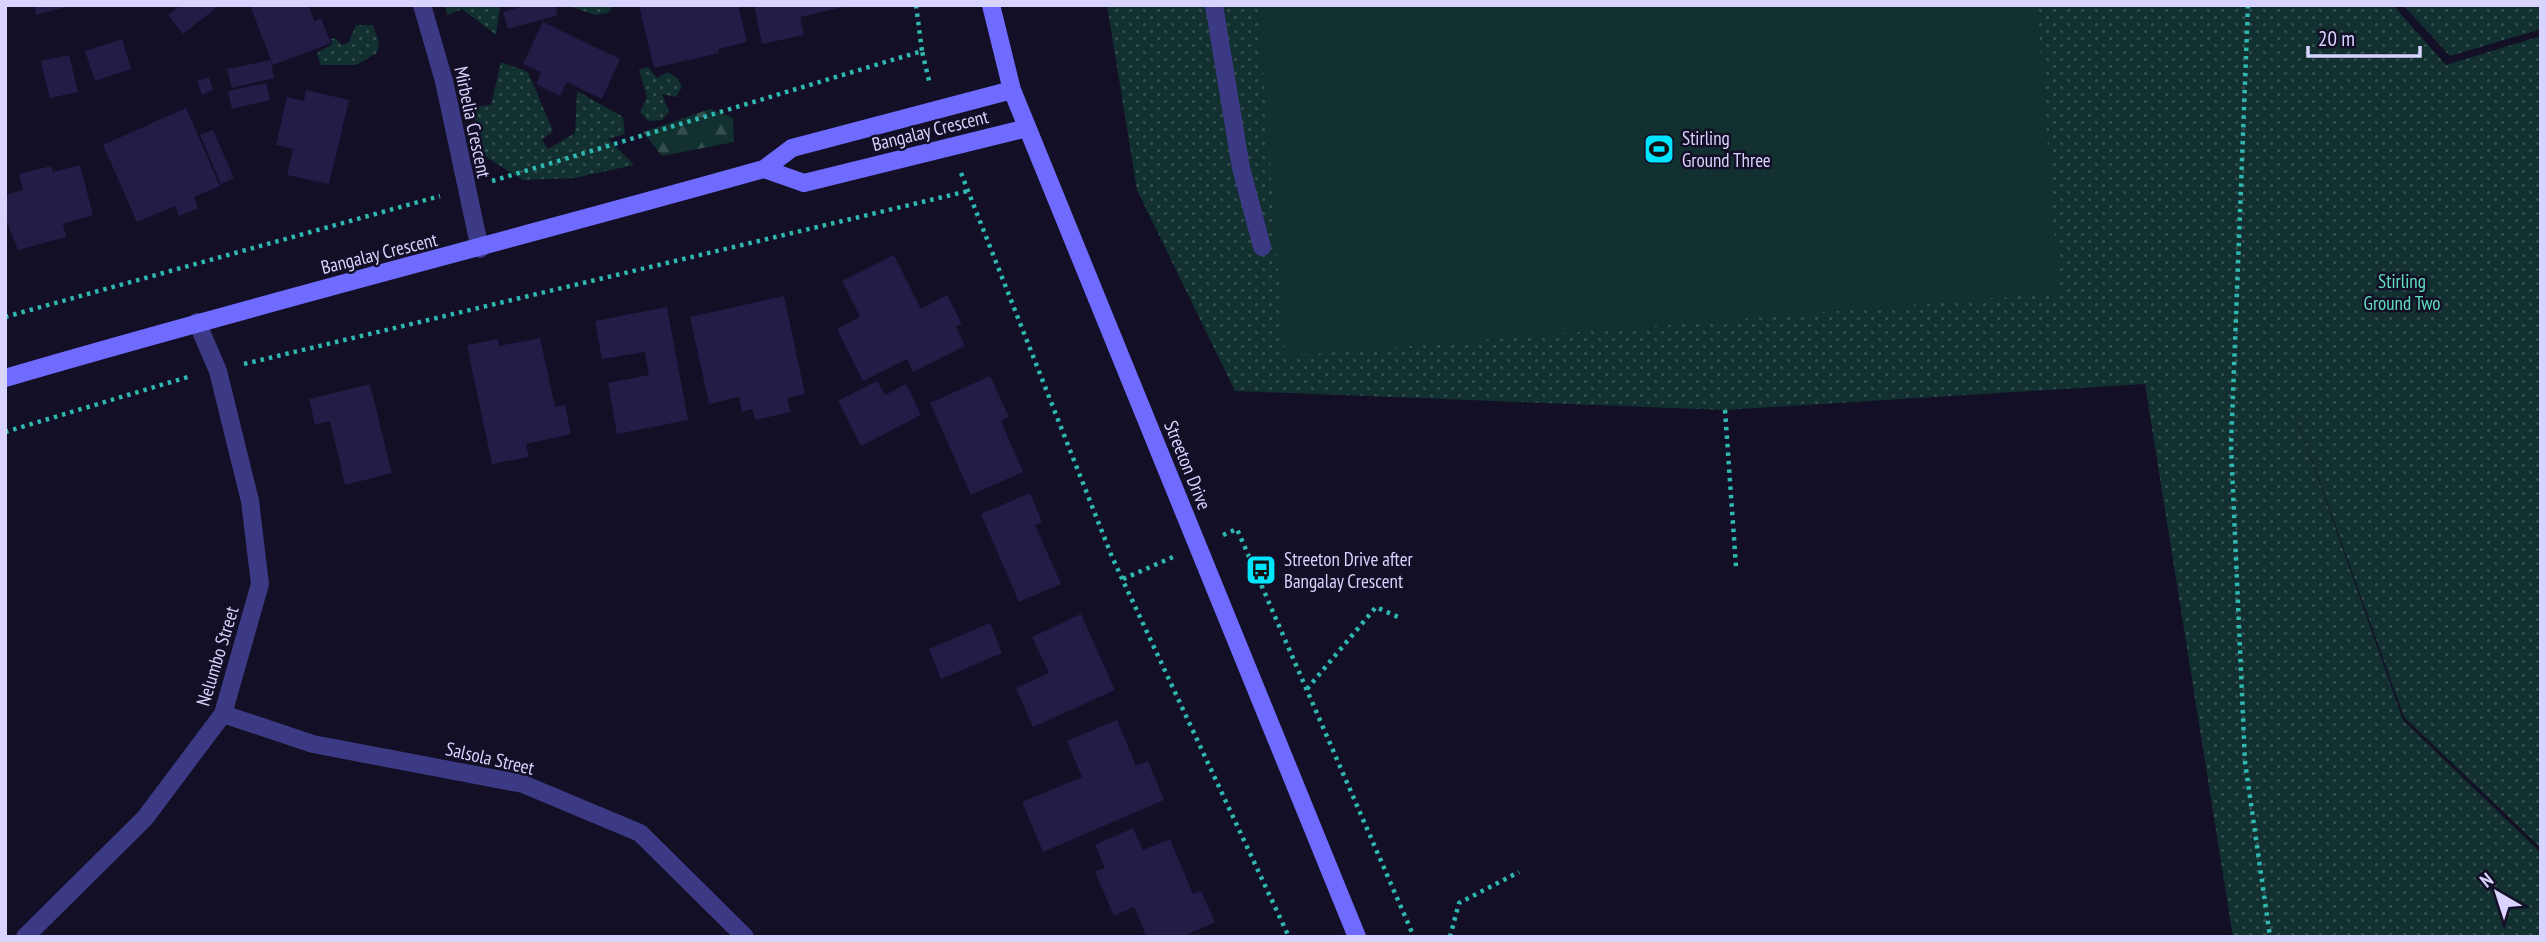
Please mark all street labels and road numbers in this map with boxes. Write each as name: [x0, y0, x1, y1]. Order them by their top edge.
street label: Mirbelia Crescent: [449, 64, 497, 181]
street label: Bangalay Crescent: [869, 104, 991, 156]
street label: Bangalay Crescent: [318, 227, 440, 279]
street label: Streeton Drive: [1159, 417, 1217, 513]
street label: Nelumbo Street: [190, 603, 244, 709]
street label: Salsola Street: [443, 736, 537, 780]

